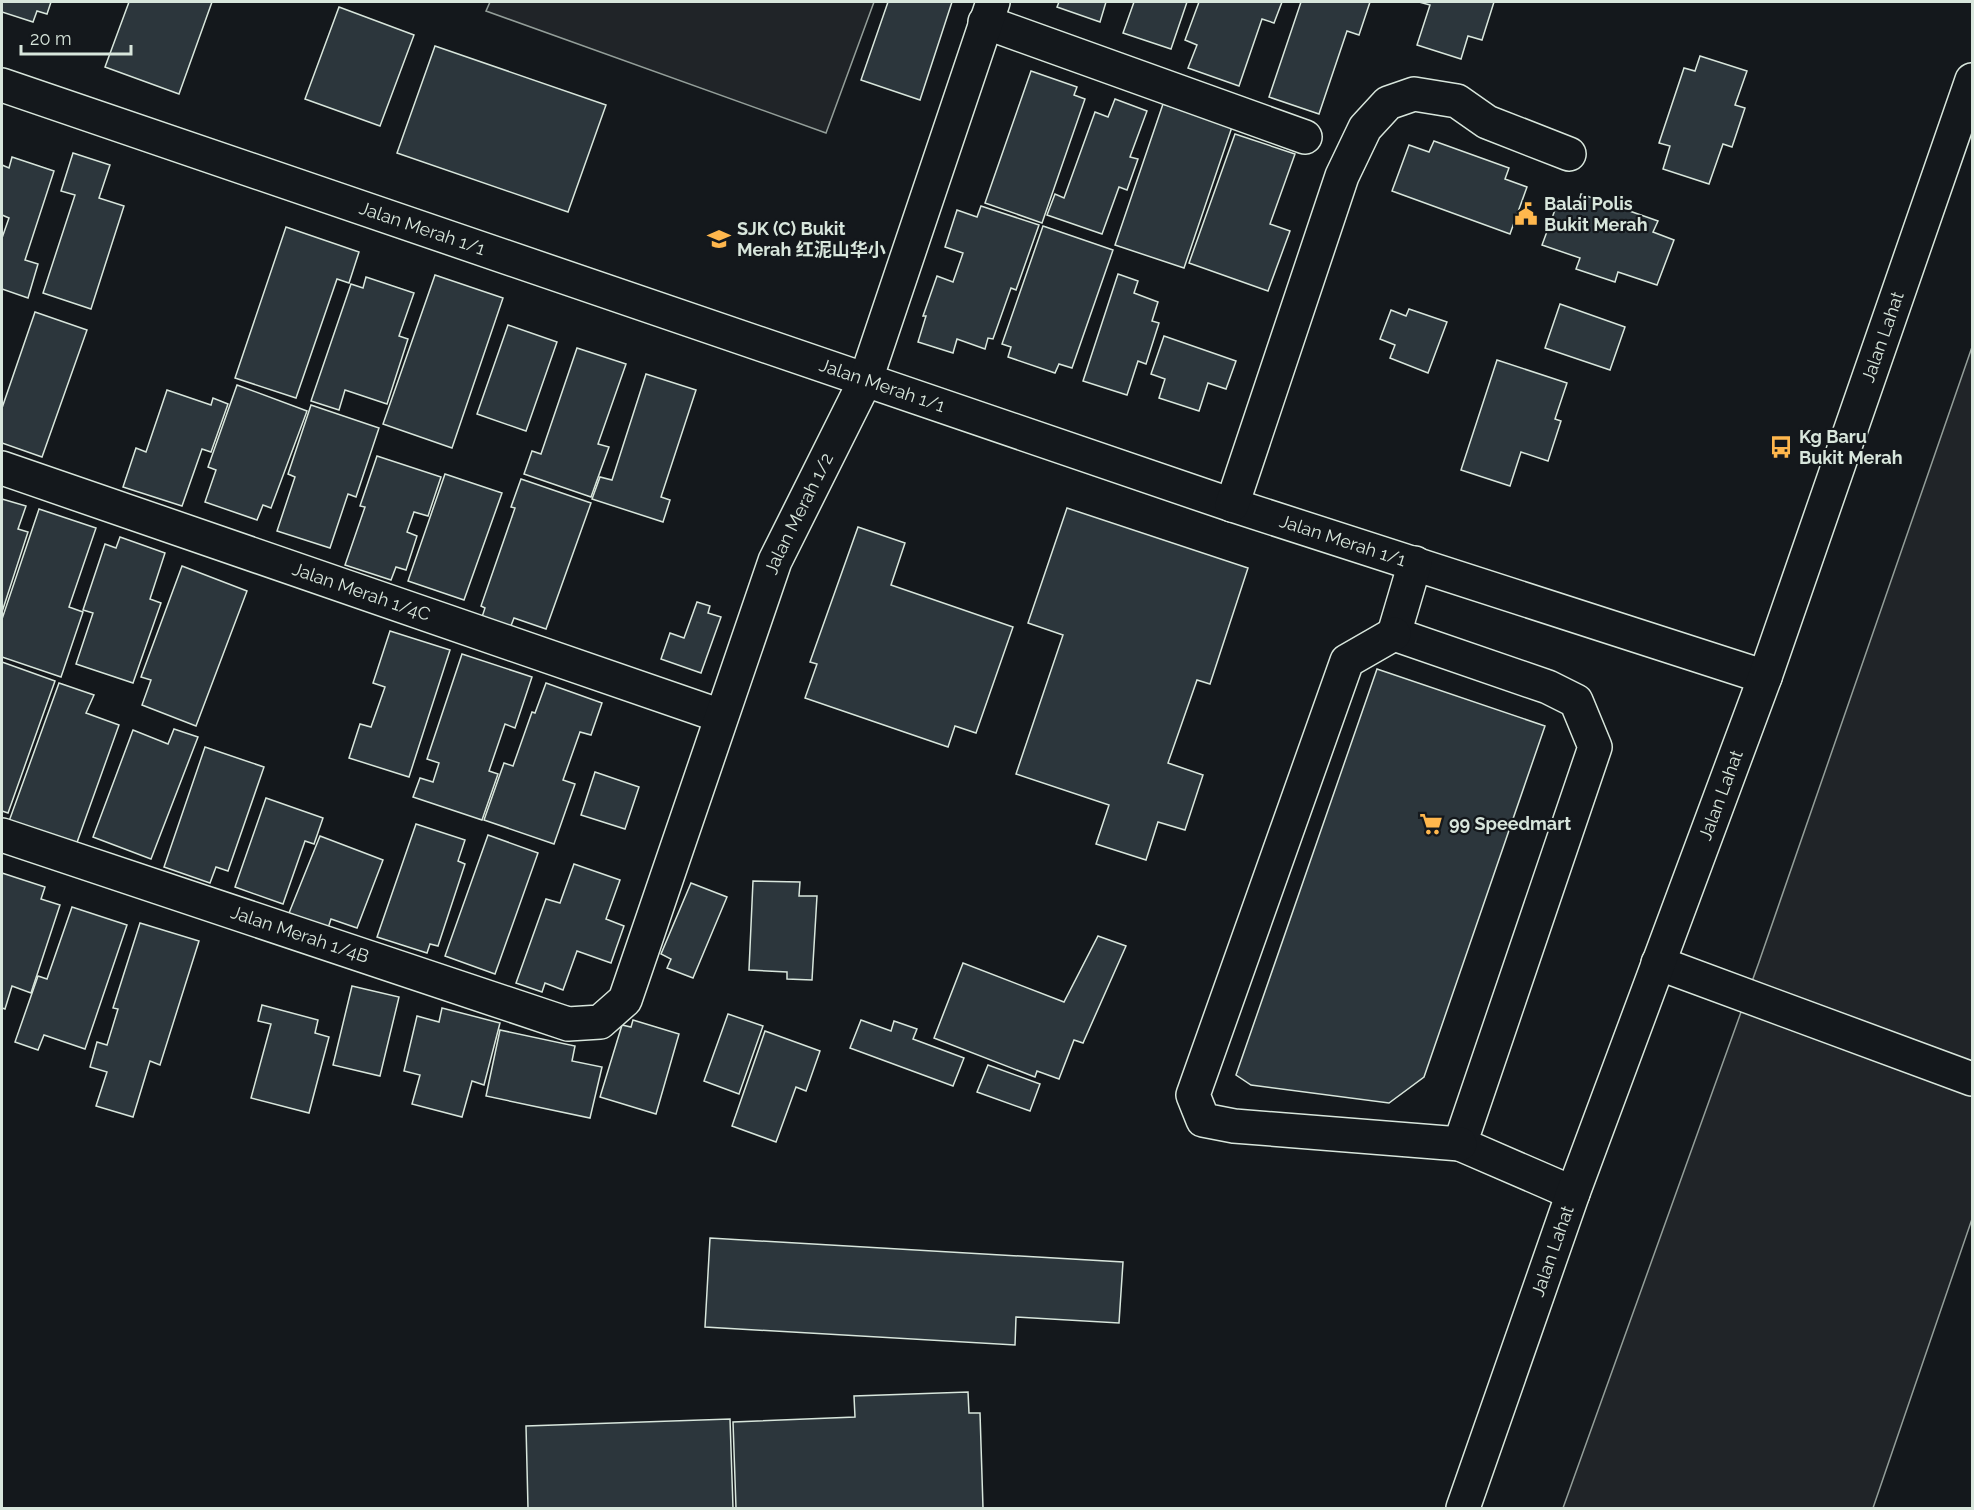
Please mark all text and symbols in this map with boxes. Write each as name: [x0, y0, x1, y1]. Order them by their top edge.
scale bar: [21, 18, 130, 56]
text: 20 m: [30, 28, 72, 49]
place label: Balai Polis Bukit Merah: [1544, 193, 1648, 235]
street label: Jalan Merah 1/1: [357, 197, 488, 259]
public building icon: Balai Polis Bukit Merah: [1513, 201, 1539, 227]
place label: SJK (C) Bukit Merah 红泥山华小: [737, 218, 886, 260]
school or university icon: SJK (C) Bukit Merah 红泥山华小: [706, 226, 732, 252]
street label: Jalan Lahat: [1857, 289, 1908, 385]
street label: Jalan Merah 1/1: [817, 354, 948, 416]
place label: Kg Baru Bukit Merah: [1799, 426, 1903, 468]
bus stop icon: Kg Baru Bukit Merah: [1768, 434, 1794, 460]
street label: Jalan Merah 1/2: [760, 449, 837, 577]
street label: Jalan Merah 1/1: [1277, 510, 1409, 571]
street label: Jalan Merah 1/4C: [290, 558, 433, 625]
street label: Jalan Lahat: [1694, 747, 1747, 843]
supermarket icon: 99 Speedmart: [1418, 811, 1444, 837]
place label: 99 Speedmart: [1449, 813, 1571, 834]
street label: Jalan Merah 1/4B: [228, 901, 372, 967]
street label: Jalan Lahat: [1527, 1203, 1578, 1299]

